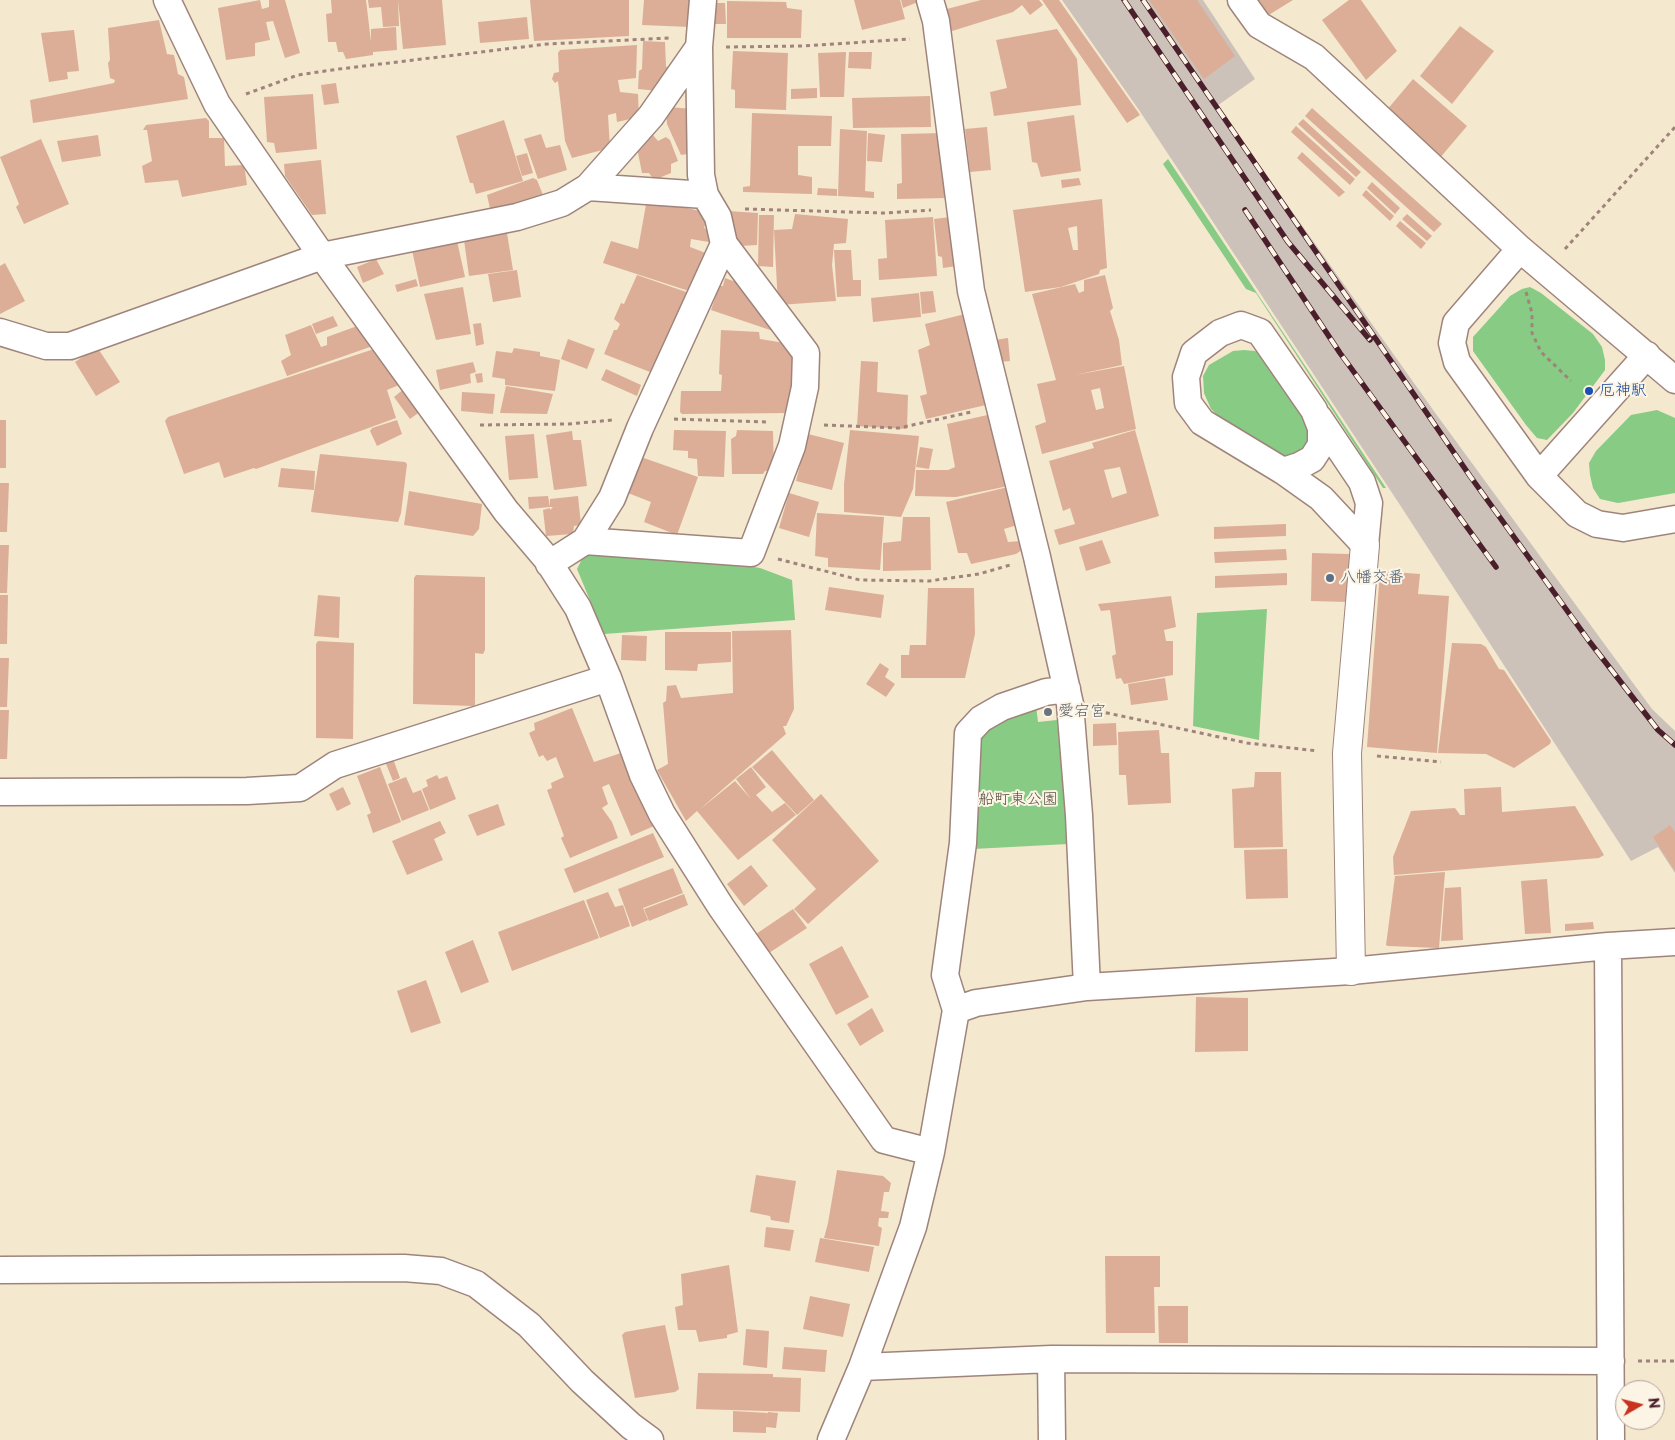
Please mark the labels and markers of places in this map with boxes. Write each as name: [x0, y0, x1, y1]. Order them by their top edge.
place label: 厄神駅: [1599, 381, 1647, 401]
marker: 厄神駅: [1583, 385, 1595, 397]
place label: 八幡交番: [1340, 568, 1404, 588]
marker: 八幡交番: [1324, 572, 1336, 584]
place label: 愛宕宮: [1058, 702, 1106, 722]
marker: 愛宕宮: [1042, 706, 1054, 718]

